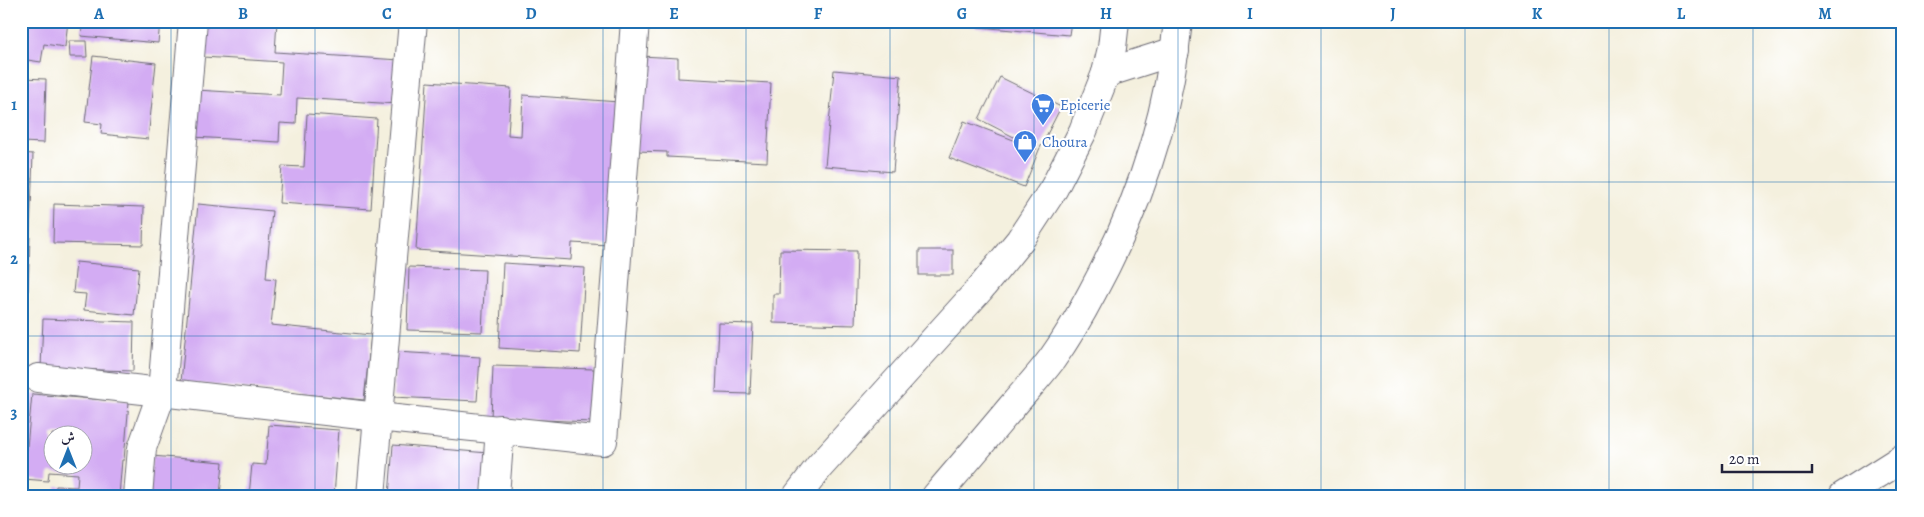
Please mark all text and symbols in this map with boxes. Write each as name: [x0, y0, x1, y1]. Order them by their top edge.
text: A: [93, 3, 105, 25]
text: B: [238, 3, 248, 25]
text: C: [382, 3, 392, 25]
text: D: [525, 3, 537, 25]
text: E: [669, 3, 679, 25]
text: F: [814, 3, 823, 25]
text: G: [957, 3, 967, 25]
text: H: [1100, 3, 1112, 25]
text: I: [1247, 3, 1253, 25]
text: J: [1390, 3, 1396, 25]
text: K: [1532, 3, 1543, 25]
text: L: [1677, 3, 1686, 25]
text: M: [1818, 3, 1832, 25]
supermarket icon: Epicerie: [1030, 92, 1056, 126]
text: 1: [11, 94, 17, 116]
place label: Epicerie: [1060, 95, 1111, 115]
shop icon: Choura: [1012, 129, 1038, 163]
place label: Choura: [1042, 132, 1088, 152]
text: 2: [10, 248, 18, 270]
text: 3: [11, 402, 18, 424]
north arrow: [42, 424, 92, 474]
text: ش: [61, 428, 75, 447]
scale bar: [1722, 442, 1812, 474]
text: 20 m: [1729, 449, 1760, 469]

